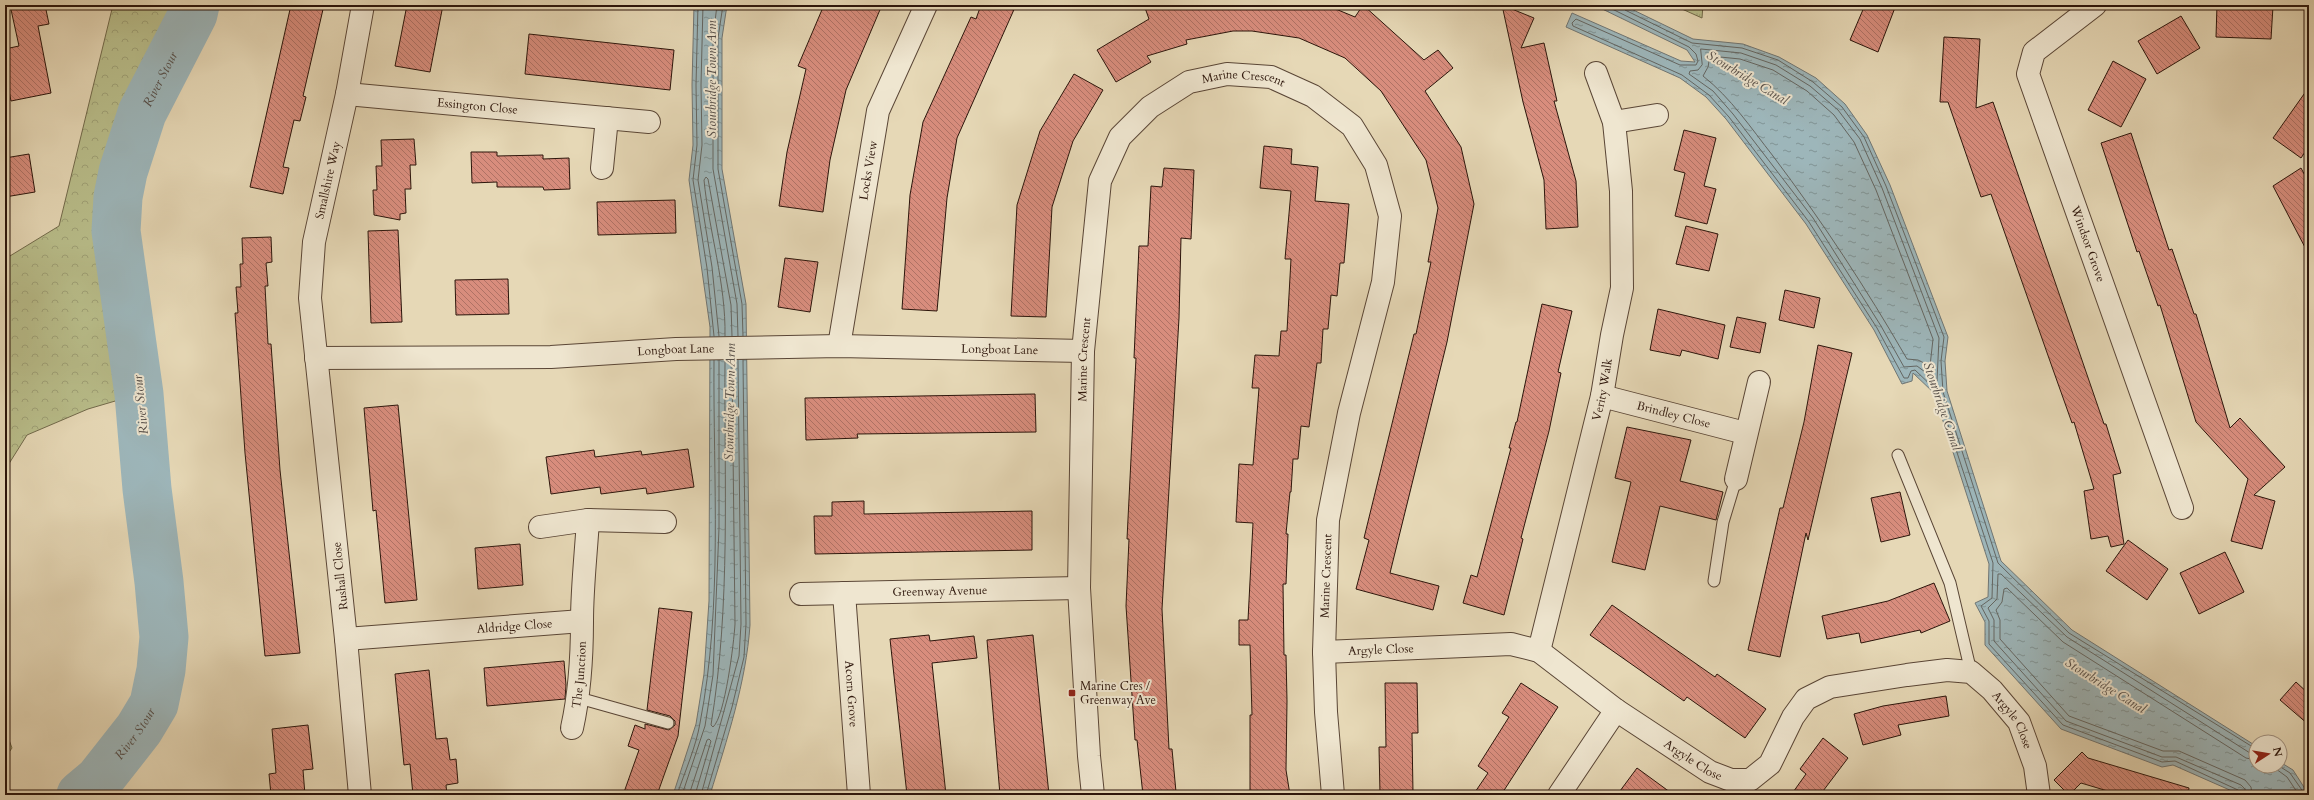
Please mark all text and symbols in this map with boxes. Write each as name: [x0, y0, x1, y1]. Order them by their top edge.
water label: Stourbridge Town Arm: [703, 20, 721, 138]
water label: Stourbridge Canal: [1703, 46, 1792, 110]
water label: River Stour: [139, 48, 182, 110]
street label: Marine Crescent: [1200, 66, 1288, 90]
street label: Essington Close: [436, 94, 518, 118]
street label: Smallshire Way: [311, 139, 344, 221]
street label: Locks View: [855, 139, 881, 201]
street label: Windsor Grove: [2067, 203, 2109, 284]
street label: Marine Crescent: [1074, 317, 1094, 402]
street label: Longboat Lane: [637, 340, 715, 359]
street label: Longboat Lane: [961, 341, 1038, 358]
water label: Stourbridge Town Arm: [720, 343, 740, 461]
street label: Verity Walk: [1588, 357, 1616, 423]
water label: Stourbridge Canal: [1919, 360, 1966, 453]
water label: River Stour: [129, 374, 153, 435]
street label: Brindley Close: [1635, 397, 1712, 432]
street label: Marine Crescent: [1317, 533, 1335, 618]
street label: Rushall Close: [328, 541, 352, 611]
street label: Greenway Avenue: [892, 582, 988, 600]
street label: Aldridge Close: [476, 615, 553, 637]
street label: Argyle Close: [1348, 640, 1414, 659]
street label: The Junction: [568, 641, 590, 709]
water label: Stourbridge Canal: [2062, 654, 2150, 718]
street label: Acorn Grove: [841, 660, 862, 728]
place label: Marine Cres / Greenway Ave: [1080, 678, 1156, 708]
marker: Marine Cres / Greenway Ave: [1067, 688, 1077, 698]
street label: Argyle Close: [1988, 688, 2036, 751]
water label: River Stour: [110, 704, 160, 764]
north arrow: [2248, 734, 2288, 774]
street label: Argyle Close: [1661, 736, 1724, 784]
text: N: [2269, 746, 2286, 759]

